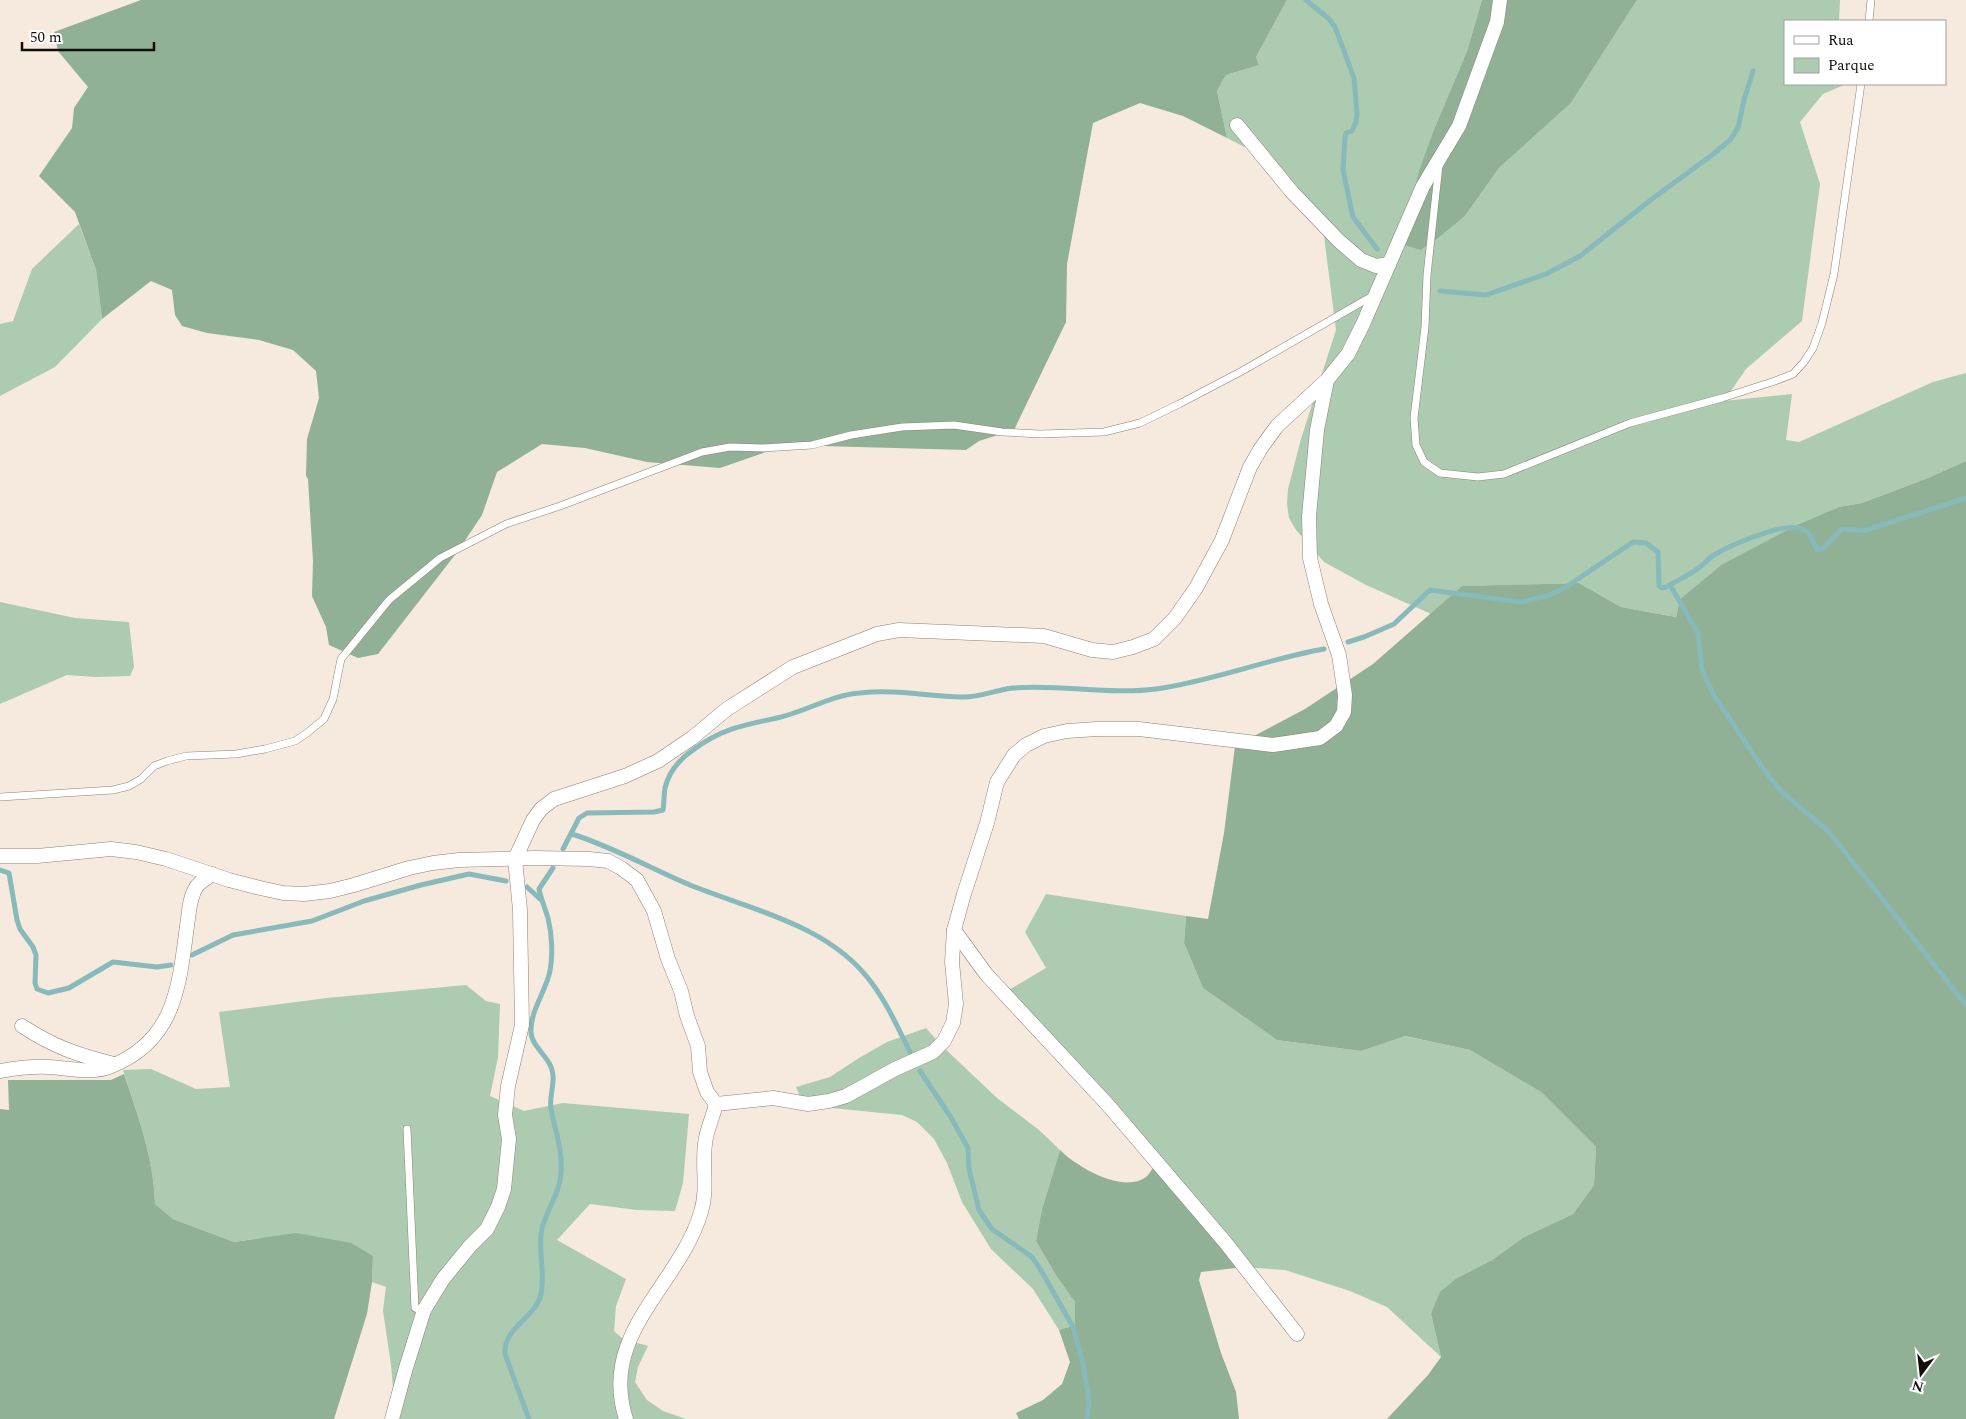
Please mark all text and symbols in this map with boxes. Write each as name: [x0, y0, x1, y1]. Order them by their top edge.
scale bar: [22, 20, 155, 52]
legend: [1784, 20, 1946, 85]
text: 50 m: [30, 26, 62, 49]
text: Rua: [1828, 29, 1854, 52]
text: Parque: [1828, 54, 1875, 77]
north arrow: [1896, 1349, 1946, 1399]
text: N: [1910, 1374, 1926, 1398]

